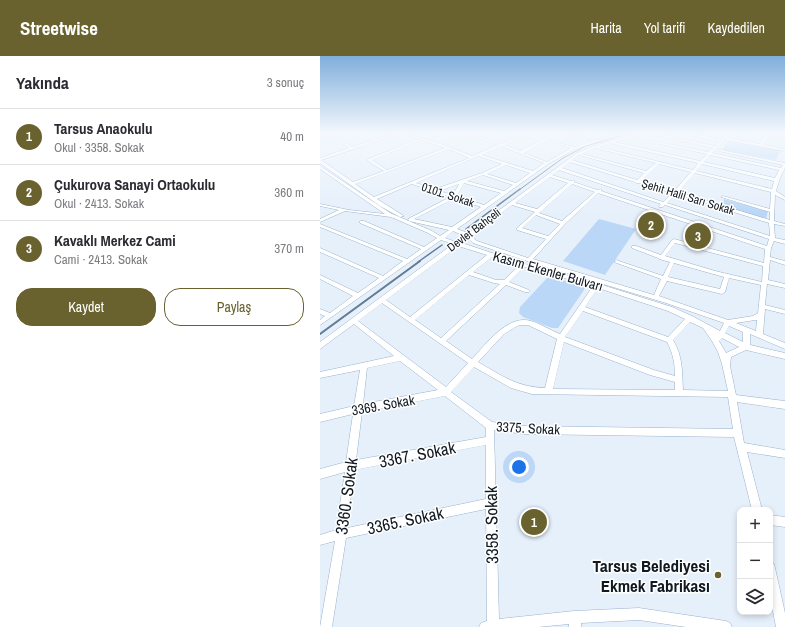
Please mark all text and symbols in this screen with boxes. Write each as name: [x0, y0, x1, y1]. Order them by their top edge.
text: Streetwise: [20, 15, 98, 41]
text: Harita: [590, 19, 622, 37]
text: Yol tarifi: [644, 19, 686, 37]
text: Kaydedilen: [708, 19, 765, 37]
text: Yakında: [16, 71, 69, 94]
text: 3 sonuç: [267, 74, 304, 91]
text: Tarsus Anaokulu: [54, 118, 152, 139]
text: 1: [26, 128, 32, 145]
text: 40 m: [280, 128, 304, 145]
text: Okul · 3358. Sokak: [54, 139, 144, 156]
text: Çukurova Sanayi Ortaokulu: [54, 174, 215, 195]
street label: Şehit Halil Sarı Sokak: [640, 175, 736, 219]
street label: 0101. Sokak: [420, 179, 477, 211]
text: 2: [26, 184, 32, 201]
text: 360 m: [274, 184, 304, 201]
text: Okul · 2413. Sokak: [54, 195, 144, 212]
street label: Devlet Bahçeli: [444, 205, 504, 255]
pin: 2: [638, 210, 664, 240]
pin: 3: [685, 221, 711, 251]
text: Kavaklı Merkez Cami: [54, 230, 176, 251]
text: 3: [26, 240, 32, 257]
text: 370 m: [274, 240, 304, 257]
street label: Kasım Ekenler Bulvarı: [491, 247, 605, 295]
text: Cami · 2413. Sokak: [54, 251, 148, 268]
button: Kaydet: [16, 288, 156, 326]
button: Paylaş: [164, 288, 304, 326]
street label: 3369. Sokak: [350, 391, 416, 419]
street label: 3375. Sokak: [496, 417, 561, 439]
street label: 3367. Sokak: [377, 435, 457, 473]
street label: 3360. Sokak: [329, 456, 363, 536]
your location: [509, 457, 529, 477]
street label: 3358. Sokak: [479, 486, 503, 564]
street label: 3365. Sokak: [365, 501, 445, 539]
pin: 1: [521, 507, 547, 537]
map controls: [737, 507, 773, 615]
button: +: [737, 507, 773, 543]
button: −: [737, 543, 773, 579]
place label: Tarsus Belediyesi Ekmek Fabrikası: [592, 554, 710, 597]
marker: Tarsus Belediyesi Ekmek Fabrikası: [713, 570, 723, 580]
button: layers: [737, 579, 773, 615]

